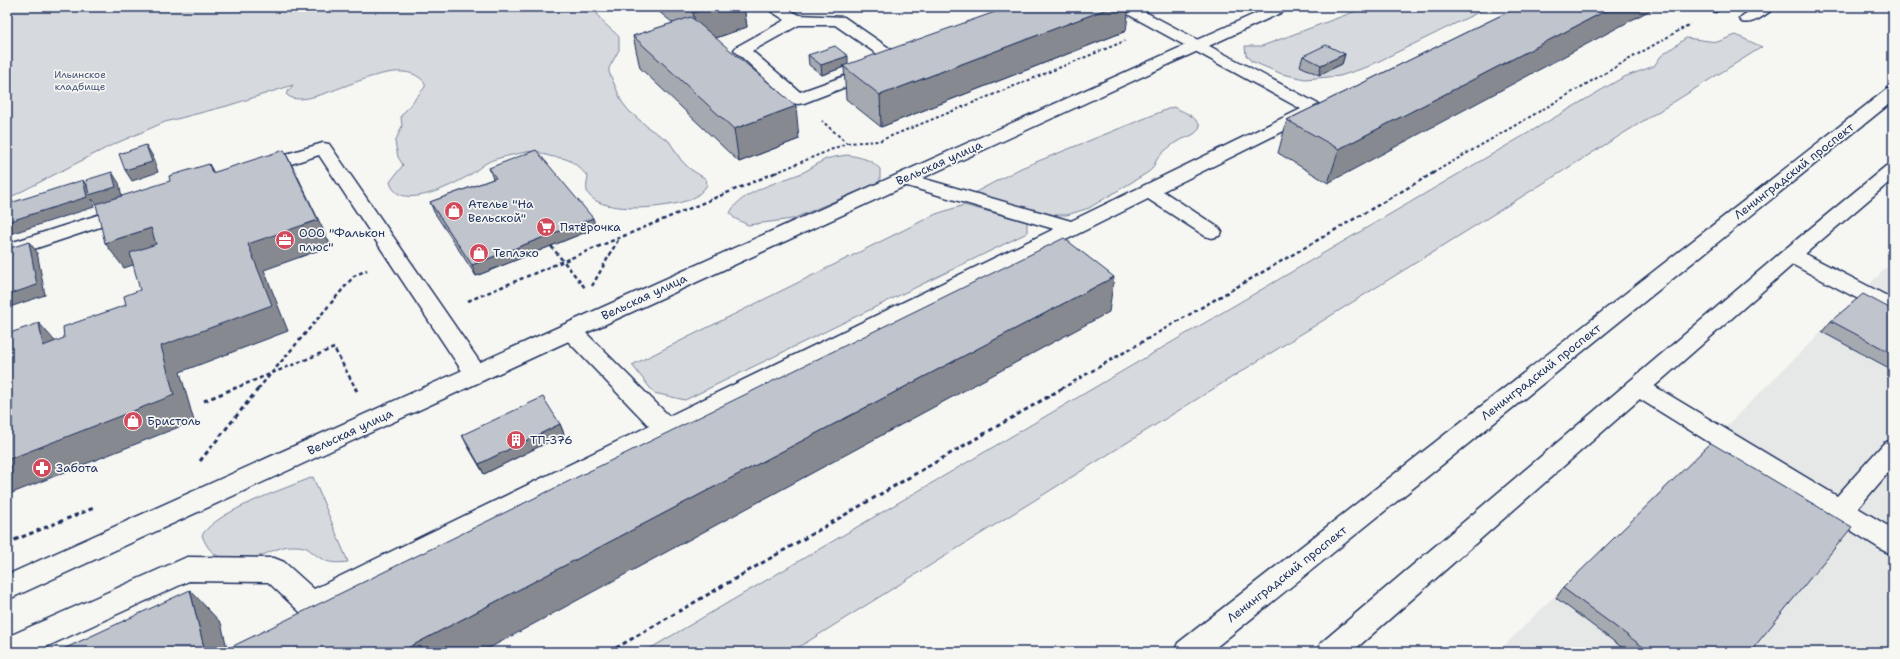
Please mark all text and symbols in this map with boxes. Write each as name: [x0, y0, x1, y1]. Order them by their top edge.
park label: Ильинское кладбище: [54, 68, 106, 93]
street label: Ленинградский проспект: [1731, 119, 1858, 223]
street label: Вельская улица: [893, 137, 985, 189]
place label: Ателье "На Вельской": [468, 196, 534, 226]
shop icon: Ателье "На Вельской": [443, 200, 465, 222]
supermarket icon: Пятёрочка: [535, 216, 557, 238]
place label: Пятёрочка: [560, 219, 621, 235]
place label: ООО "Фалькон плюс": [299, 225, 385, 255]
office icon: ООО "Фалькон плюс": [274, 229, 296, 251]
shop icon: Теплэко: [468, 242, 490, 264]
place label: Теплэко: [493, 245, 539, 261]
street label: Вельская улица: [599, 270, 690, 324]
street label: Ленинградский проспект: [1478, 320, 1605, 424]
street label: Вельская улица: [305, 405, 396, 459]
shop icon: Бристоль: [122, 410, 144, 432]
place label: Бристоль: [147, 413, 201, 429]
building icon: ТП-376: [505, 429, 527, 451]
place label: ТП-376: [530, 432, 573, 448]
pharmacy icon: Забота: [31, 457, 53, 479]
place label: Забота: [56, 460, 98, 476]
street label: Ленинградский проспект: [1224, 522, 1351, 626]

